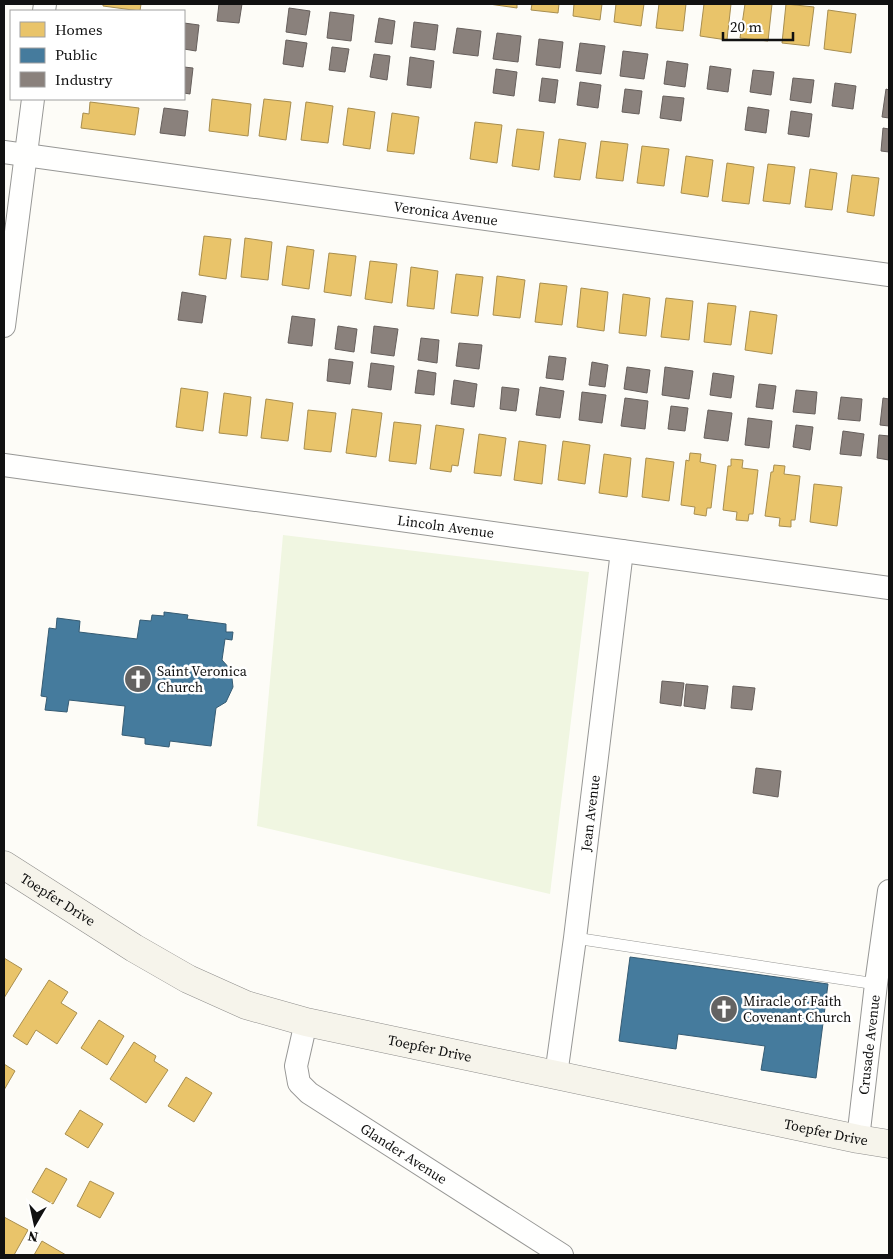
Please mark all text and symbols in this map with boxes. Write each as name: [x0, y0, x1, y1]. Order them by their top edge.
legend: [10, 10, 185, 100]
scale bar: [723, 10, 793, 42]
text: 20 m: [730, 16, 762, 37]
text: Homes: [55, 19, 102, 40]
text: Public: [55, 44, 97, 65]
text: Industry: [55, 69, 113, 90]
street label: Veronica Avenue: [392, 196, 499, 231]
street label: Lincoln Avenue: [396, 510, 495, 543]
place label: Saint Veronica Church: [157, 661, 248, 697]
church icon: Saint Veronica Church: [123, 664, 153, 694]
street label: Jean Avenue: [575, 774, 605, 854]
street label: Toepfer Drive: [17, 868, 99, 931]
place label: Miracle of Faith Covenant Church: [743, 991, 851, 1027]
church icon: Miracle of Faith Covenant Church: [709, 994, 739, 1024]
street label: Crusade Avenue: [853, 994, 885, 1096]
street label: Toepfer Drive: [386, 1030, 474, 1067]
street label: Toepfer Drive: [782, 1114, 869, 1150]
street label: Glander Avenue: [356, 1118, 451, 1189]
north arrow: [10, 1199, 60, 1249]
text: N: [26, 1226, 40, 1248]

